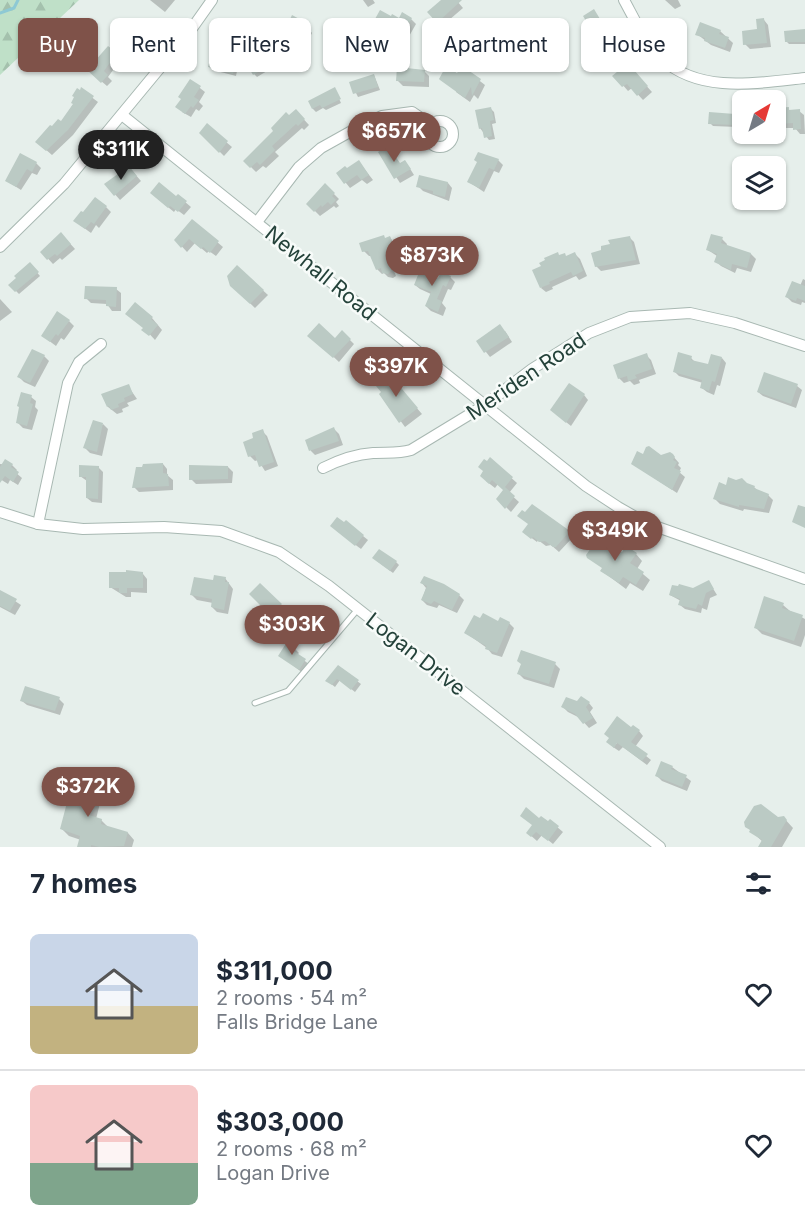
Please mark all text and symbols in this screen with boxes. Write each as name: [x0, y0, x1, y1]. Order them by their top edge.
chip: Buy: [18, 18, 98, 72]
chip: Rent: [110, 18, 197, 72]
chip: Filters: [209, 18, 311, 72]
chip: New: [323, 18, 410, 72]
chip: Apartment: [422, 18, 569, 72]
chip: House: [581, 18, 687, 72]
north arrow: [732, 90, 786, 144]
map controls: [732, 90, 786, 210]
pin: $657K: [352, 112, 436, 163]
text: $657K: [362, 119, 426, 143]
pin: $311K: [79, 130, 163, 181]
text: $311K: [92, 137, 150, 161]
button: layers: [732, 156, 786, 210]
street label: Newhall Road: [260, 221, 382, 325]
pin: $873K: [390, 236, 474, 287]
text: $873K: [400, 243, 464, 267]
street label: Meriden Road: [462, 327, 590, 425]
pin: $397K: [354, 347, 438, 398]
text: $397K: [364, 354, 428, 378]
pin: $349K: [573, 511, 657, 562]
text: $349K: [582, 518, 648, 542]
pin: $303K: [250, 605, 334, 656]
street label: Logan Drive: [361, 607, 471, 701]
text: $303K: [259, 612, 325, 636]
pin: $372K: [46, 767, 130, 818]
text: $372K: [56, 774, 120, 798]
icon: filters: [742, 867, 775, 900]
text: 7 homes: [30, 868, 137, 899]
text: $311,000: [216, 955, 333, 986]
icon: home: [78, 958, 150, 1030]
icon: heart: [742, 978, 775, 1011]
text: 2 rooms · 54 m²: [216, 986, 367, 1010]
text: Falls Bridge Lane: [216, 1010, 378, 1034]
text: $303,000: [216, 1106, 344, 1137]
icon: home: [78, 1109, 150, 1181]
icon: heart: [742, 1129, 775, 1162]
text: 2 rooms · 68 m²: [216, 1137, 367, 1161]
text: Logan Drive: [216, 1161, 330, 1185]

